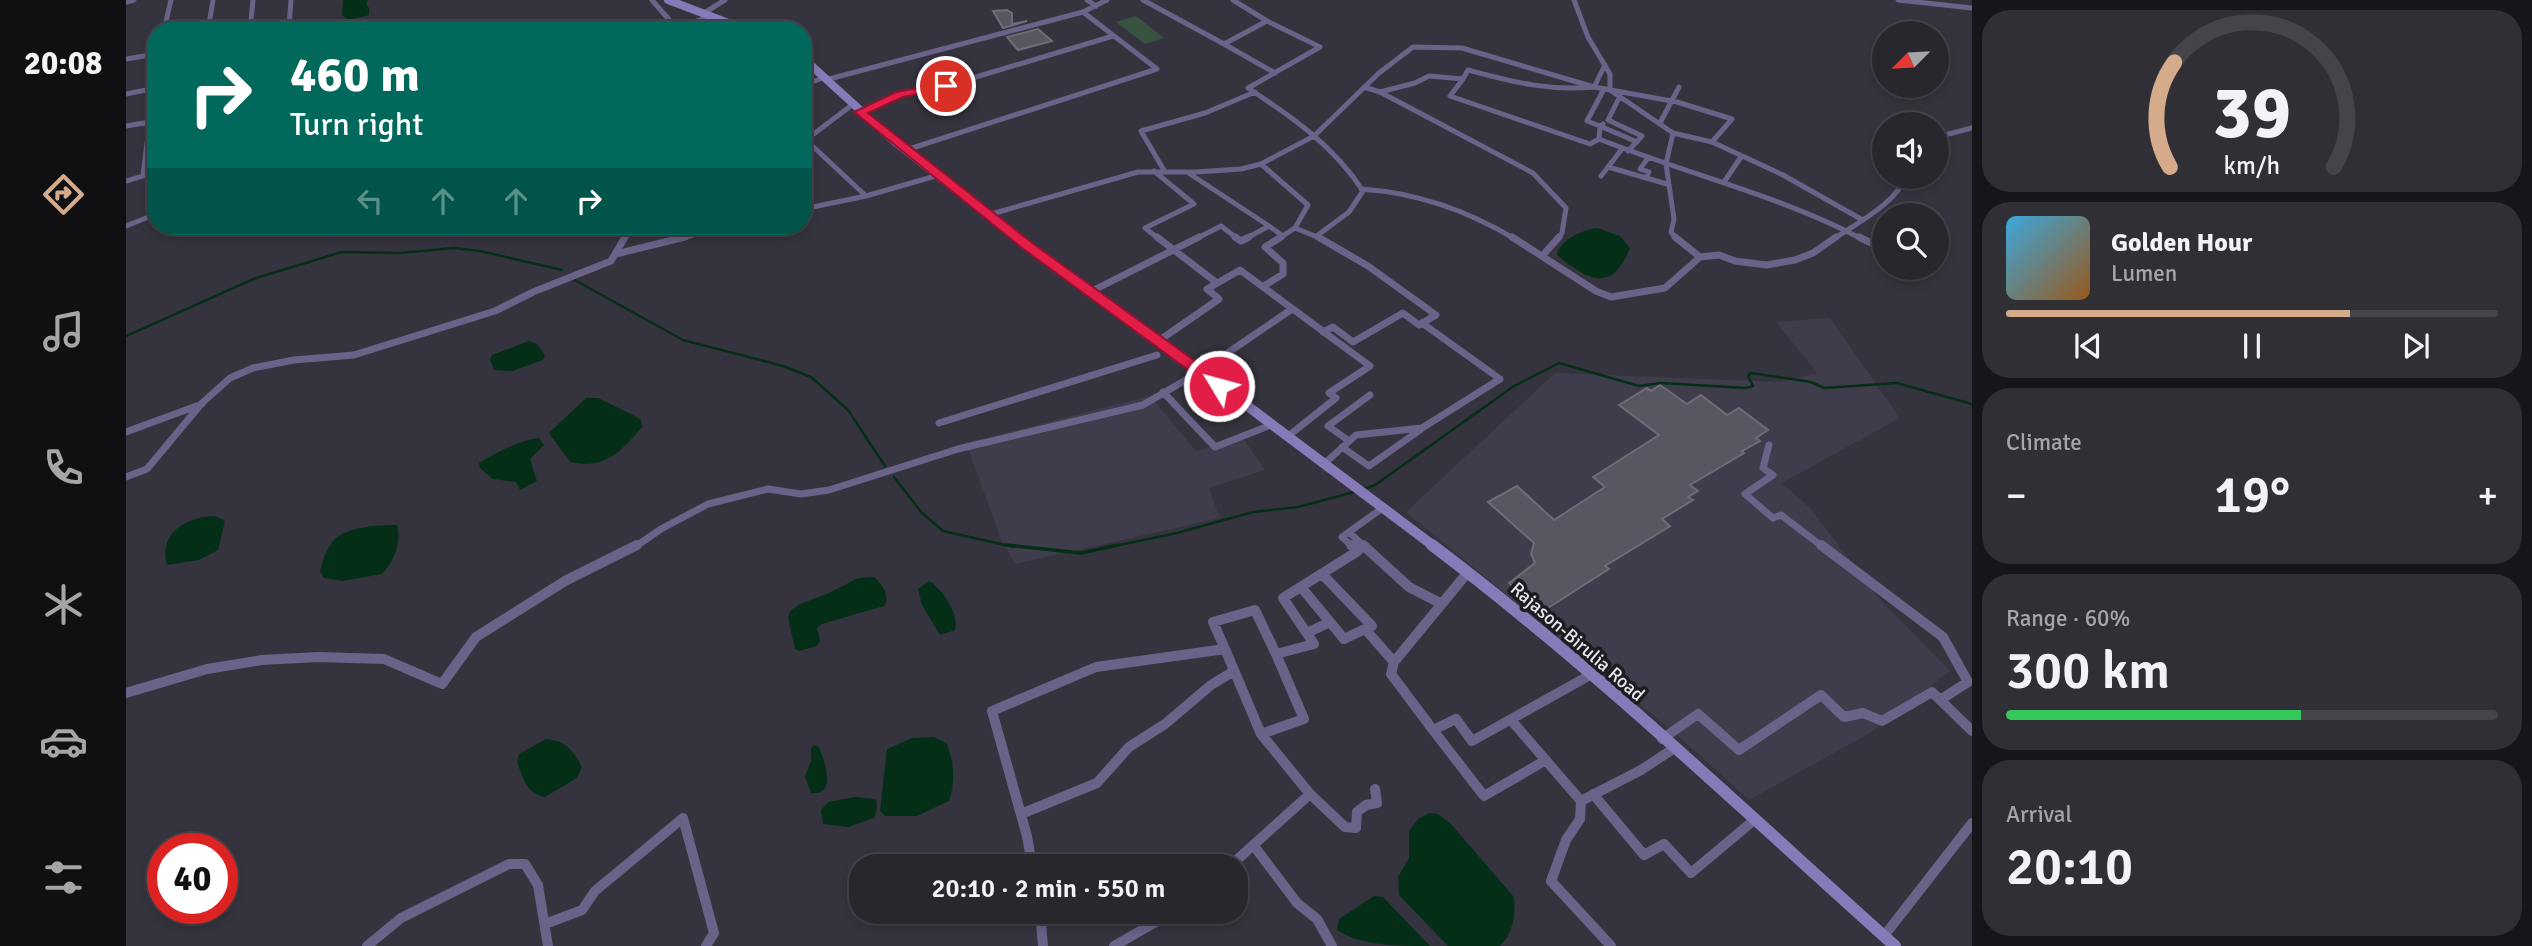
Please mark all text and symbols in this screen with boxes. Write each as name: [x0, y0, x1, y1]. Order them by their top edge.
north arrow: [1872, 21, 1950, 98]
map controls: [1872, 21, 1949, 280]
text: 20:08: [24, 44, 102, 83]
text: 460 m: [290, 45, 420, 105]
icon: right: [175, 49, 266, 140]
pin: [916, 56, 976, 116]
icon: arrive: [927, 67, 965, 105]
text: 39: [2213, 69, 2291, 158]
text: Turn right: [290, 105, 423, 144]
button: sound: [1872, 112, 1949, 189]
text: km/h: [2224, 150, 2280, 181]
icon: directions: [39, 170, 88, 219]
icon: left: [351, 182, 389, 220]
icon: ahead: [424, 182, 462, 220]
icon: ahead: [497, 182, 535, 220]
icon: right: [570, 182, 608, 220]
button: search: [1872, 203, 1949, 280]
text: Golden Hour: [2111, 227, 2252, 259]
text: Lumen: [2111, 259, 2177, 288]
icon: music: [39, 307, 88, 356]
icon: previous: [2069, 327, 2107, 365]
icon: pause: [2233, 327, 2271, 365]
icon: next: [2397, 327, 2435, 365]
position arrow: [1182, 349, 1256, 423]
text: Climate: [2006, 428, 2082, 457]
icon: phone: [39, 443, 88, 492]
text: 19°: [2214, 463, 2290, 527]
text: −: [2006, 472, 2027, 519]
text: +: [2477, 472, 2498, 519]
street label: Rajason-Birulia Road: [1505, 577, 1649, 707]
icon: climate: [39, 580, 88, 629]
text: Range · 60%: [2006, 604, 2130, 633]
text: 300 km: [2006, 639, 2170, 703]
icon: car: [39, 717, 88, 766]
text: Arrival: [2006, 800, 2072, 829]
speed limit sign: 40: [147, 833, 238, 924]
text: 20:10: [2006, 835, 2133, 899]
icon: filters: [39, 853, 88, 902]
text: 20:10 · 2 min · 550 m: [932, 873, 1165, 905]

